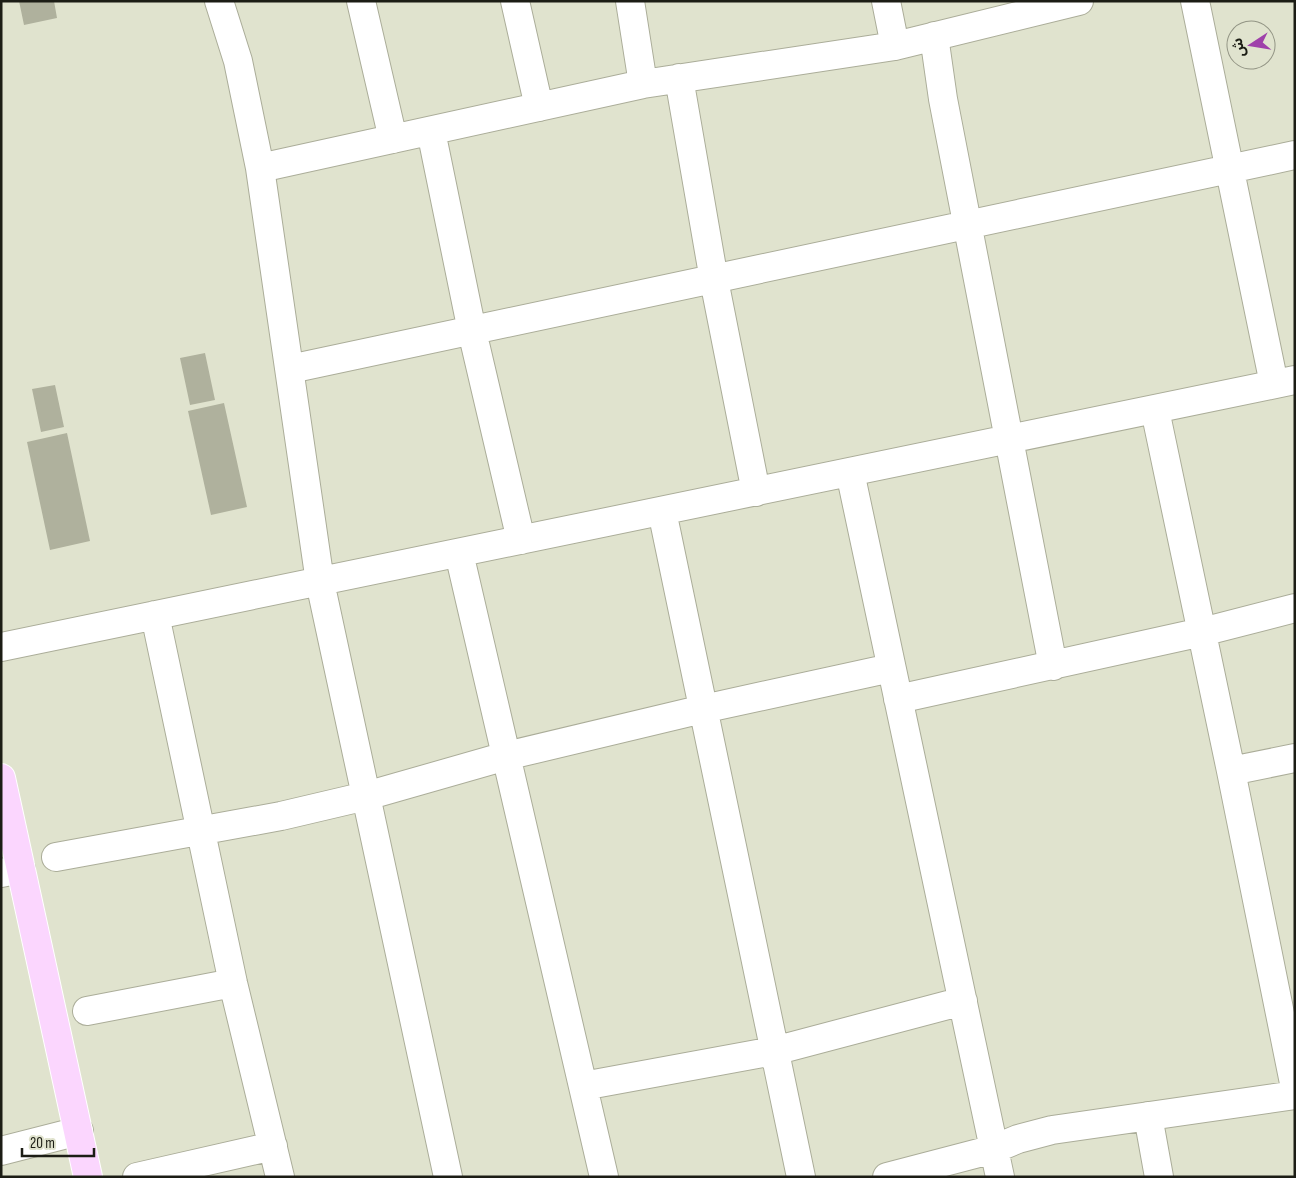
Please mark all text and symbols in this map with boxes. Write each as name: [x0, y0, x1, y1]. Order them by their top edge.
north arrow: [1226, 20, 1276, 70]
text: ش: [1228, 36, 1249, 59]
scale bar: [22, 1126, 95, 1158]
text: 20 m: [30, 1134, 55, 1153]

